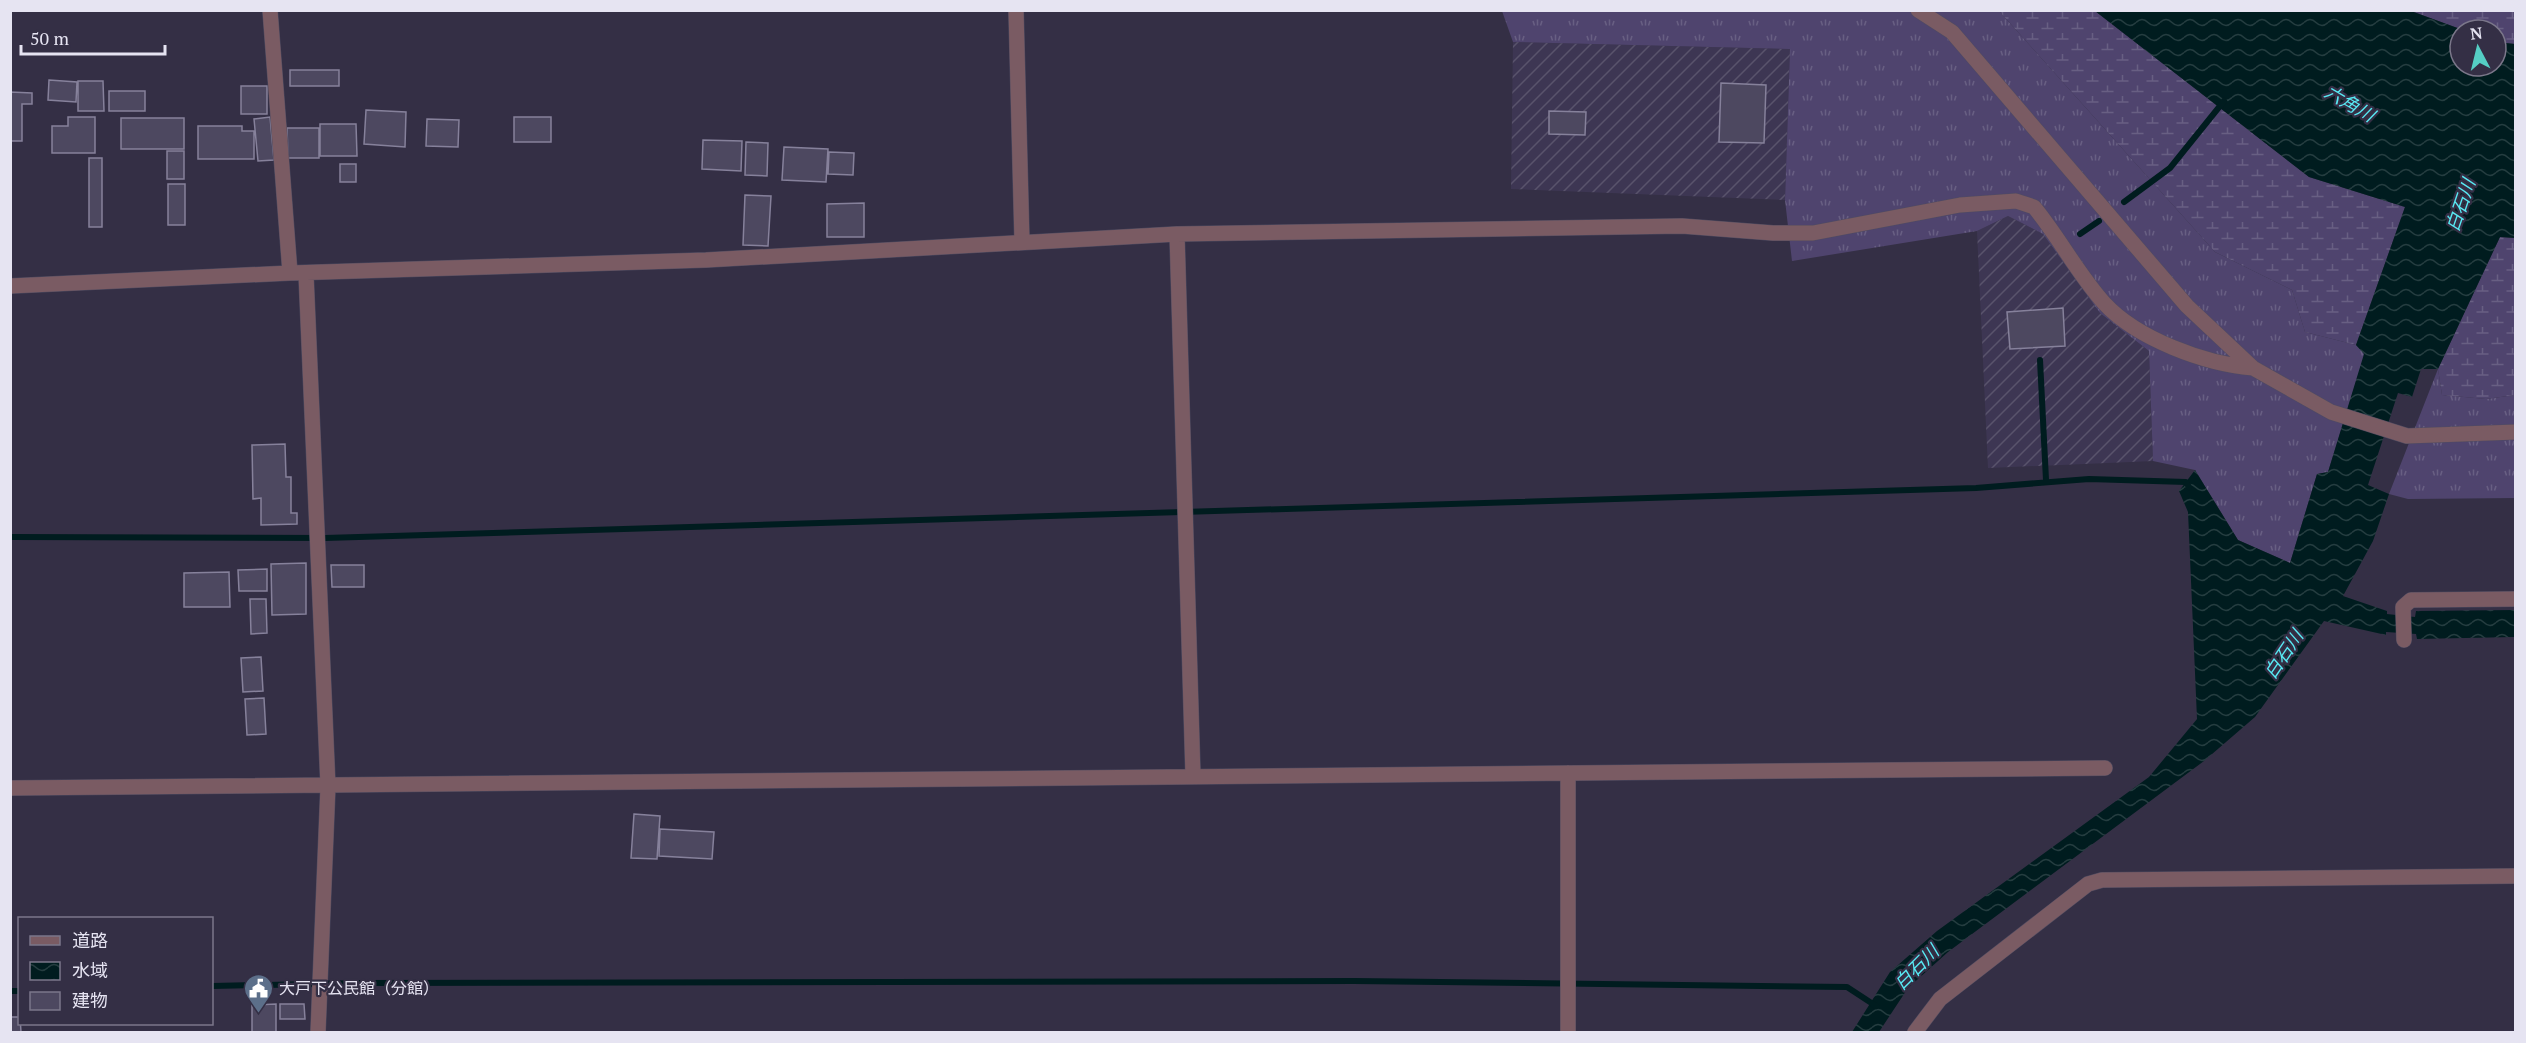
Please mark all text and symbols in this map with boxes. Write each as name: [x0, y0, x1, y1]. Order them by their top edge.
scale bar: [21, 18, 165, 56]
north arrow: [2448, 18, 2508, 78]
text: N: [2469, 21, 2484, 45]
text: 50 m: [30, 26, 70, 50]
water label: 六角川: [2321, 79, 2381, 128]
water label: 白石川: [2440, 174, 2481, 234]
water label: 白石川: [2258, 623, 2309, 683]
legend: [18, 917, 213, 1025]
text: 道路: [72, 928, 108, 952]
water label: 白石川: [1888, 938, 1945, 995]
text: 水域: [72, 958, 108, 982]
public building icon: 大戸下公民館（分館）: [242, 972, 274, 1014]
place label: 大戸下公民館（分館）: [279, 977, 439, 999]
text: 建物: [72, 988, 108, 1012]

